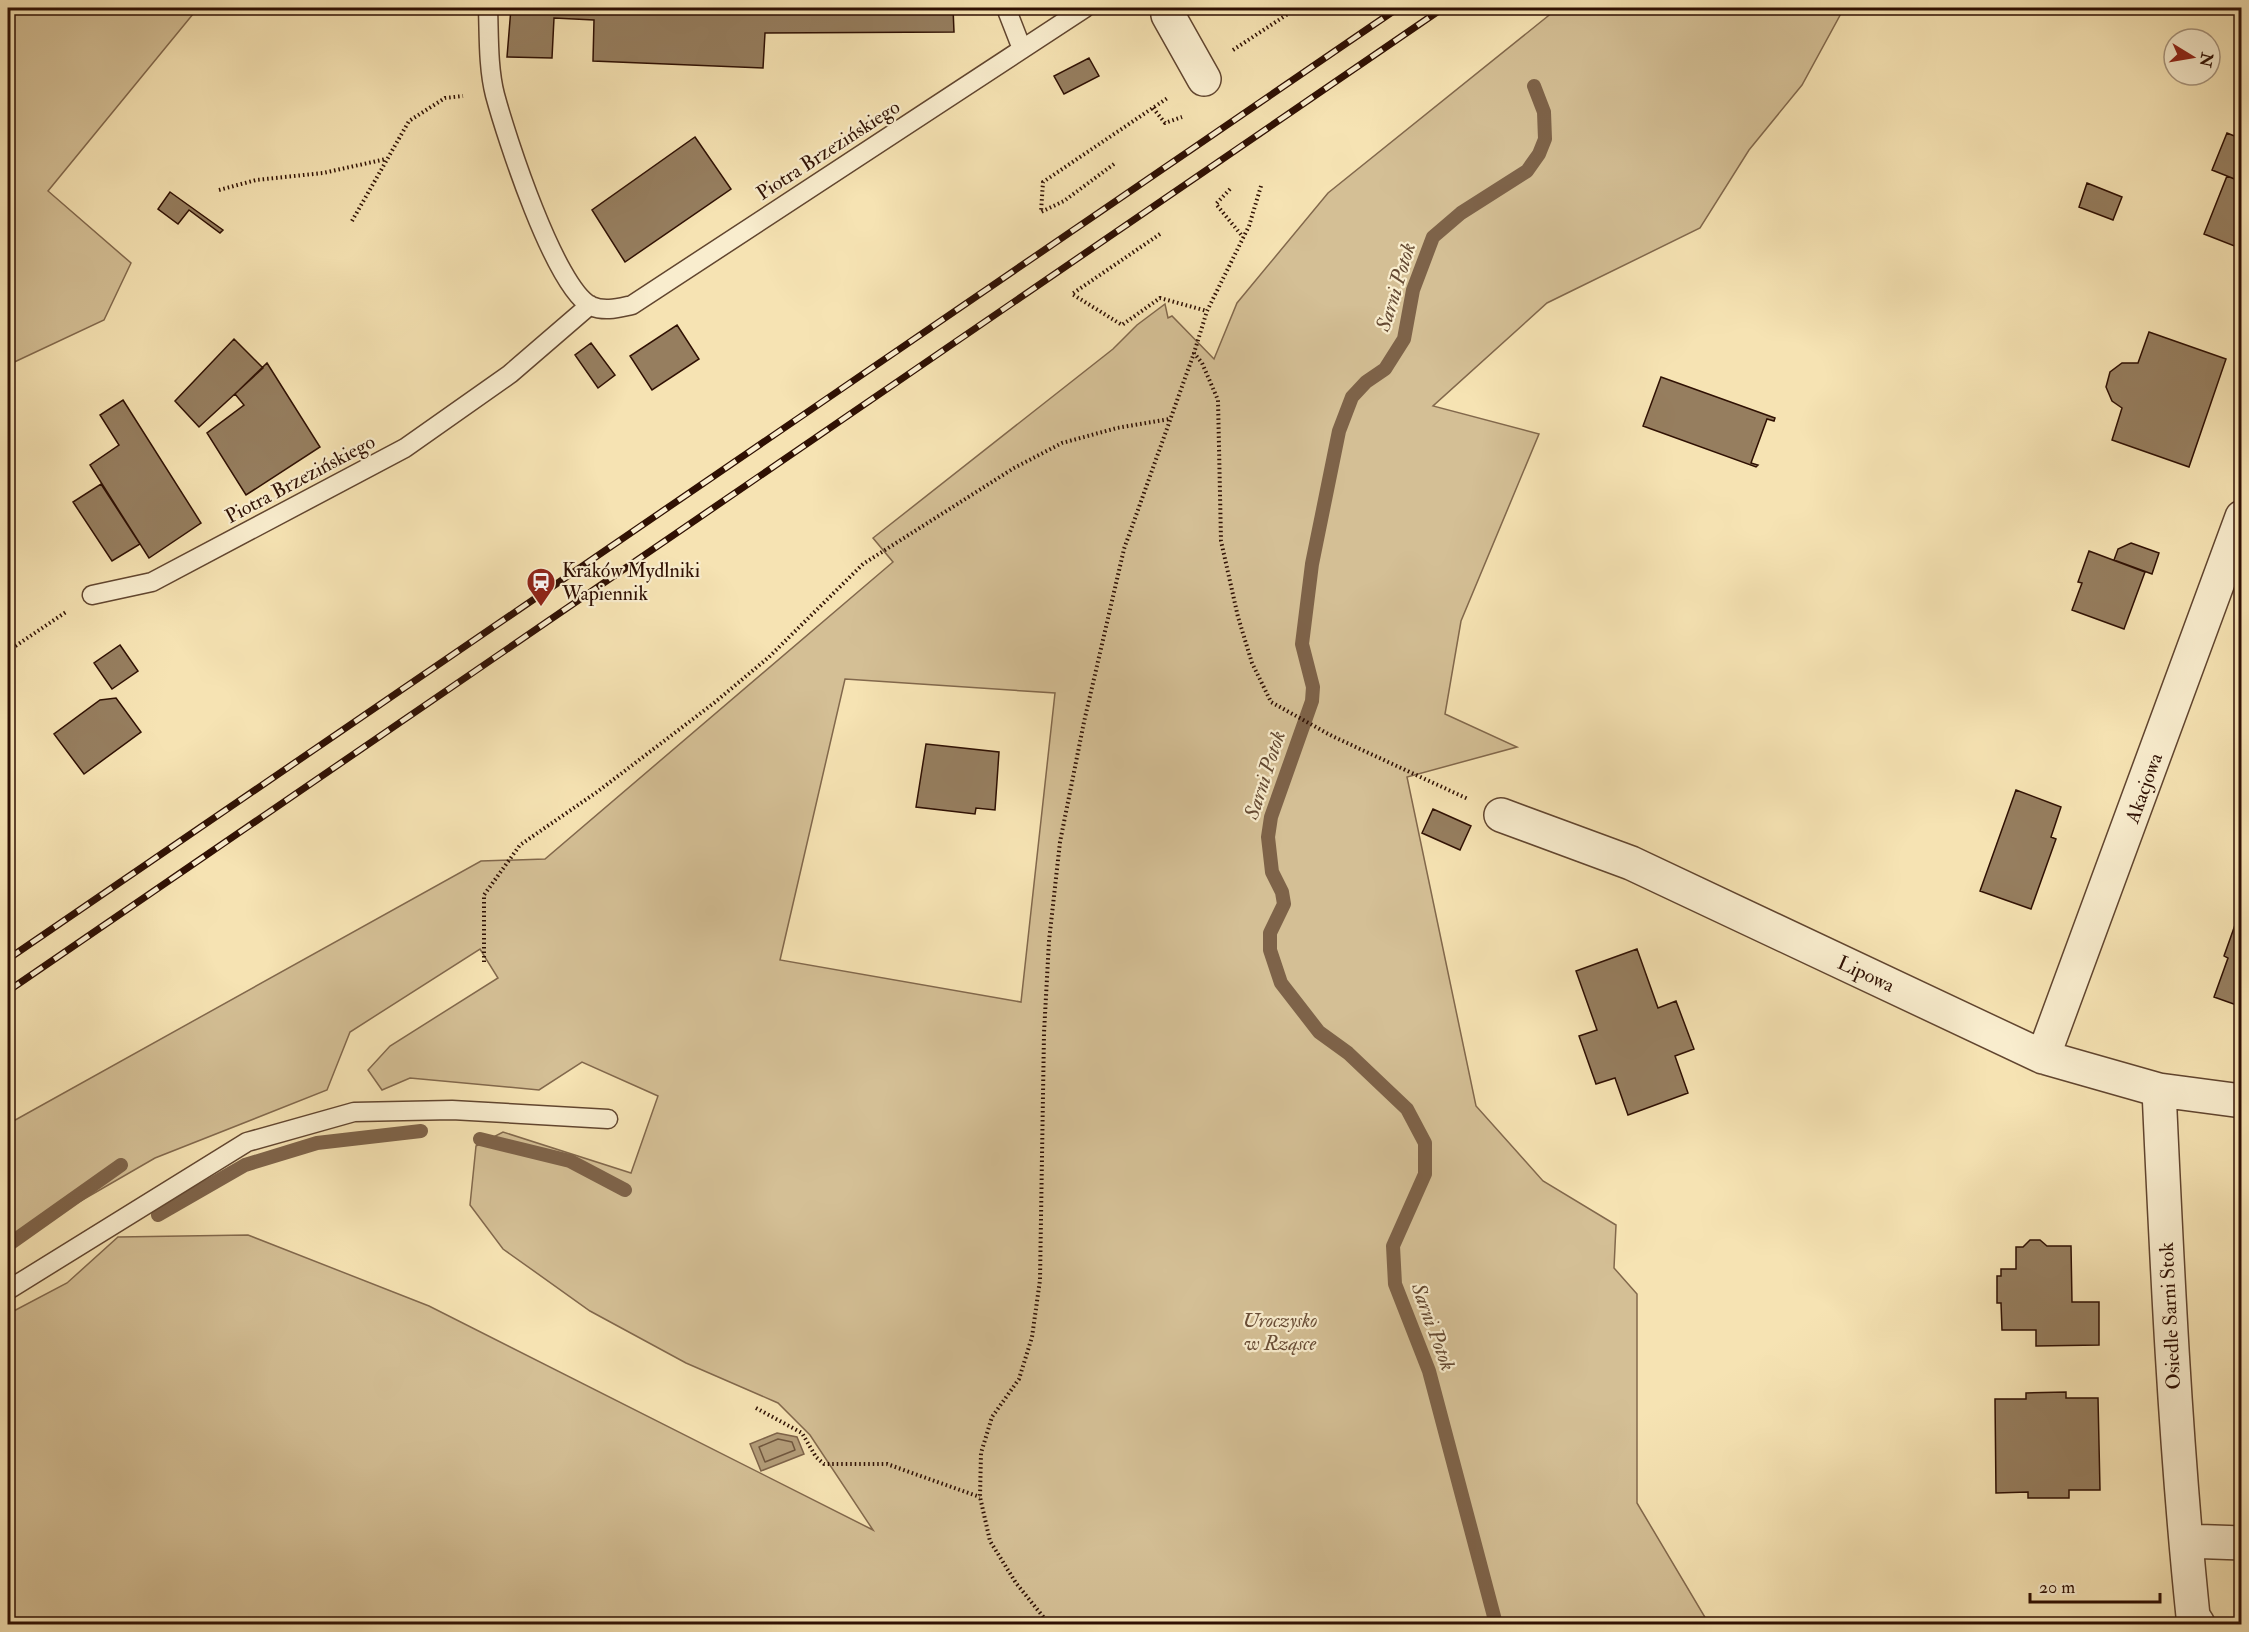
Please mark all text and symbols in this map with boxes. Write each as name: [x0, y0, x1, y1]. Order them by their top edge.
north arrow: [2162, 27, 2222, 87]
text: N: [2194, 50, 2217, 69]
street label: Piotra Brzezińskiego: [752, 94, 904, 206]
water label: Sarni Potok: [1369, 239, 1422, 336]
street label: Piotra Brzezińskiego: [221, 429, 379, 529]
place label: Kraków Mydlniki Wapiennik: [561, 558, 700, 607]
station icon: Kraków Mydlniki Wapiennik: [525, 566, 557, 608]
water label: Sarni Potok: [1238, 727, 1292, 824]
street label: Akacjowa: [2119, 749, 2169, 828]
street label: Lipowa: [1833, 950, 1899, 999]
street label: Osiedle Sarni Stok: [2154, 1241, 2186, 1390]
water label: Sarni Potok: [1404, 1278, 1461, 1375]
park label: Uroczysko w Rząsce: [1243, 1308, 1317, 1356]
scale bar: [2030, 1566, 2160, 1604]
text: 20 m: [2039, 1576, 2075, 1599]

